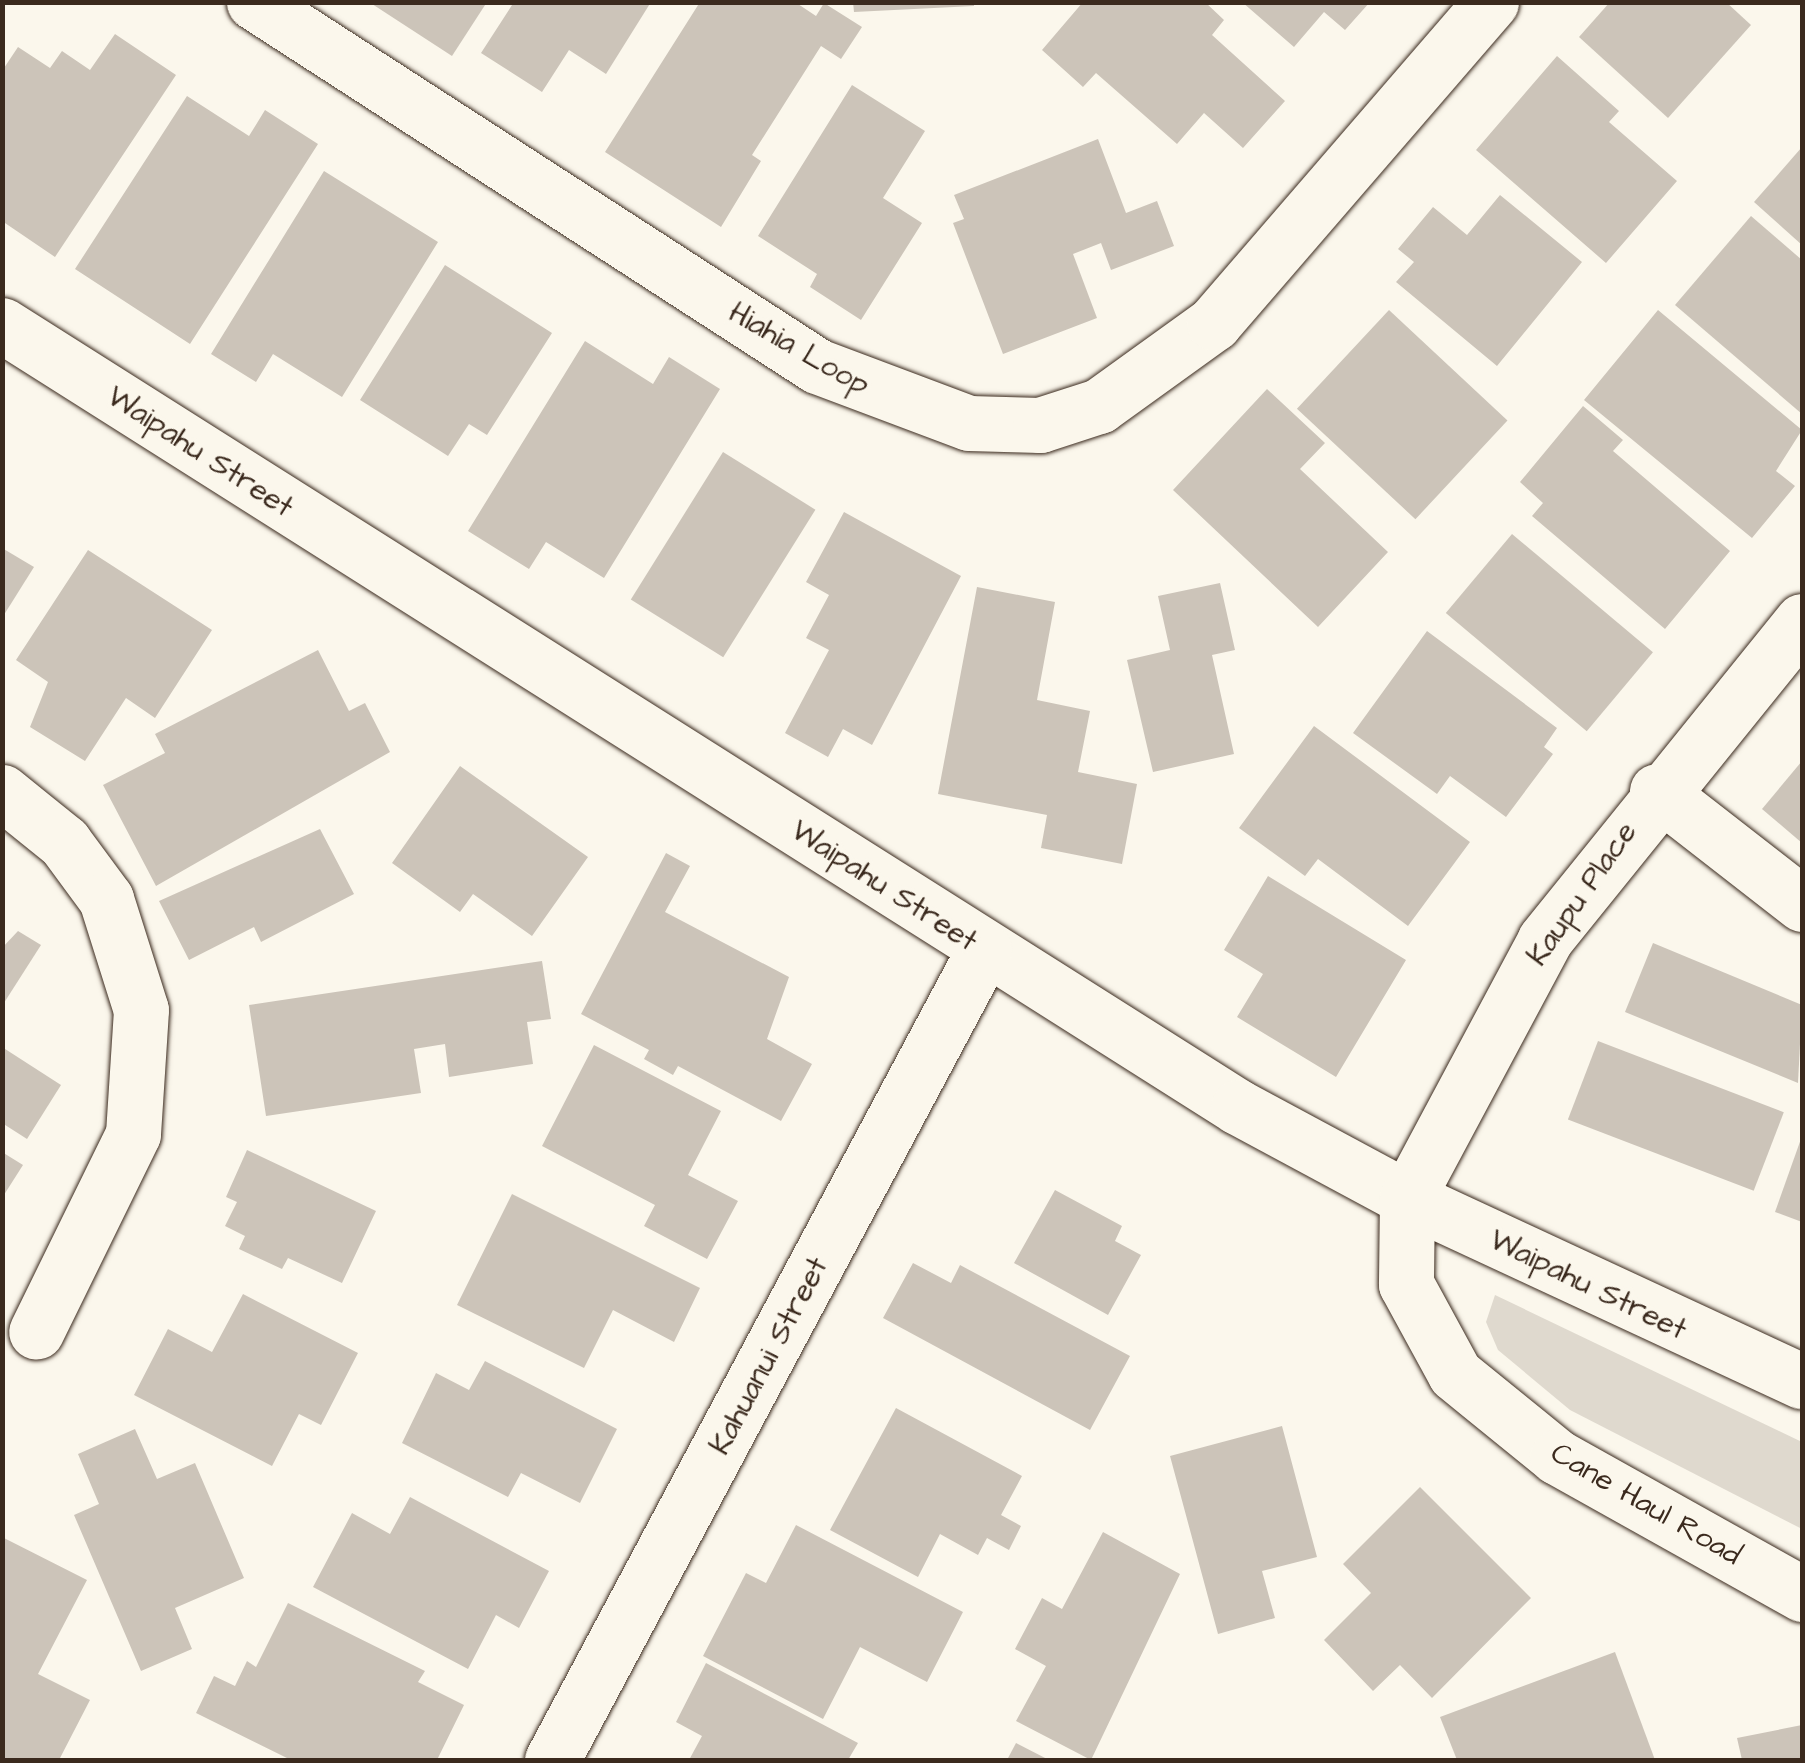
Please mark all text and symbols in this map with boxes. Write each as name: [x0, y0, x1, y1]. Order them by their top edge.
street label: Hiahia Loop: [723, 294, 875, 404]
street label: Waipahu Street: [100, 378, 300, 526]
street label: Waipahu Street: [784, 812, 984, 960]
street label: Kaupu Place: [1519, 815, 1645, 973]
street label: Waipahu Street: [1484, 1222, 1692, 1348]
street label: Kahuanui Street: [702, 1251, 836, 1461]
street label: Cane Haul Road: [1544, 1435, 1748, 1573]

